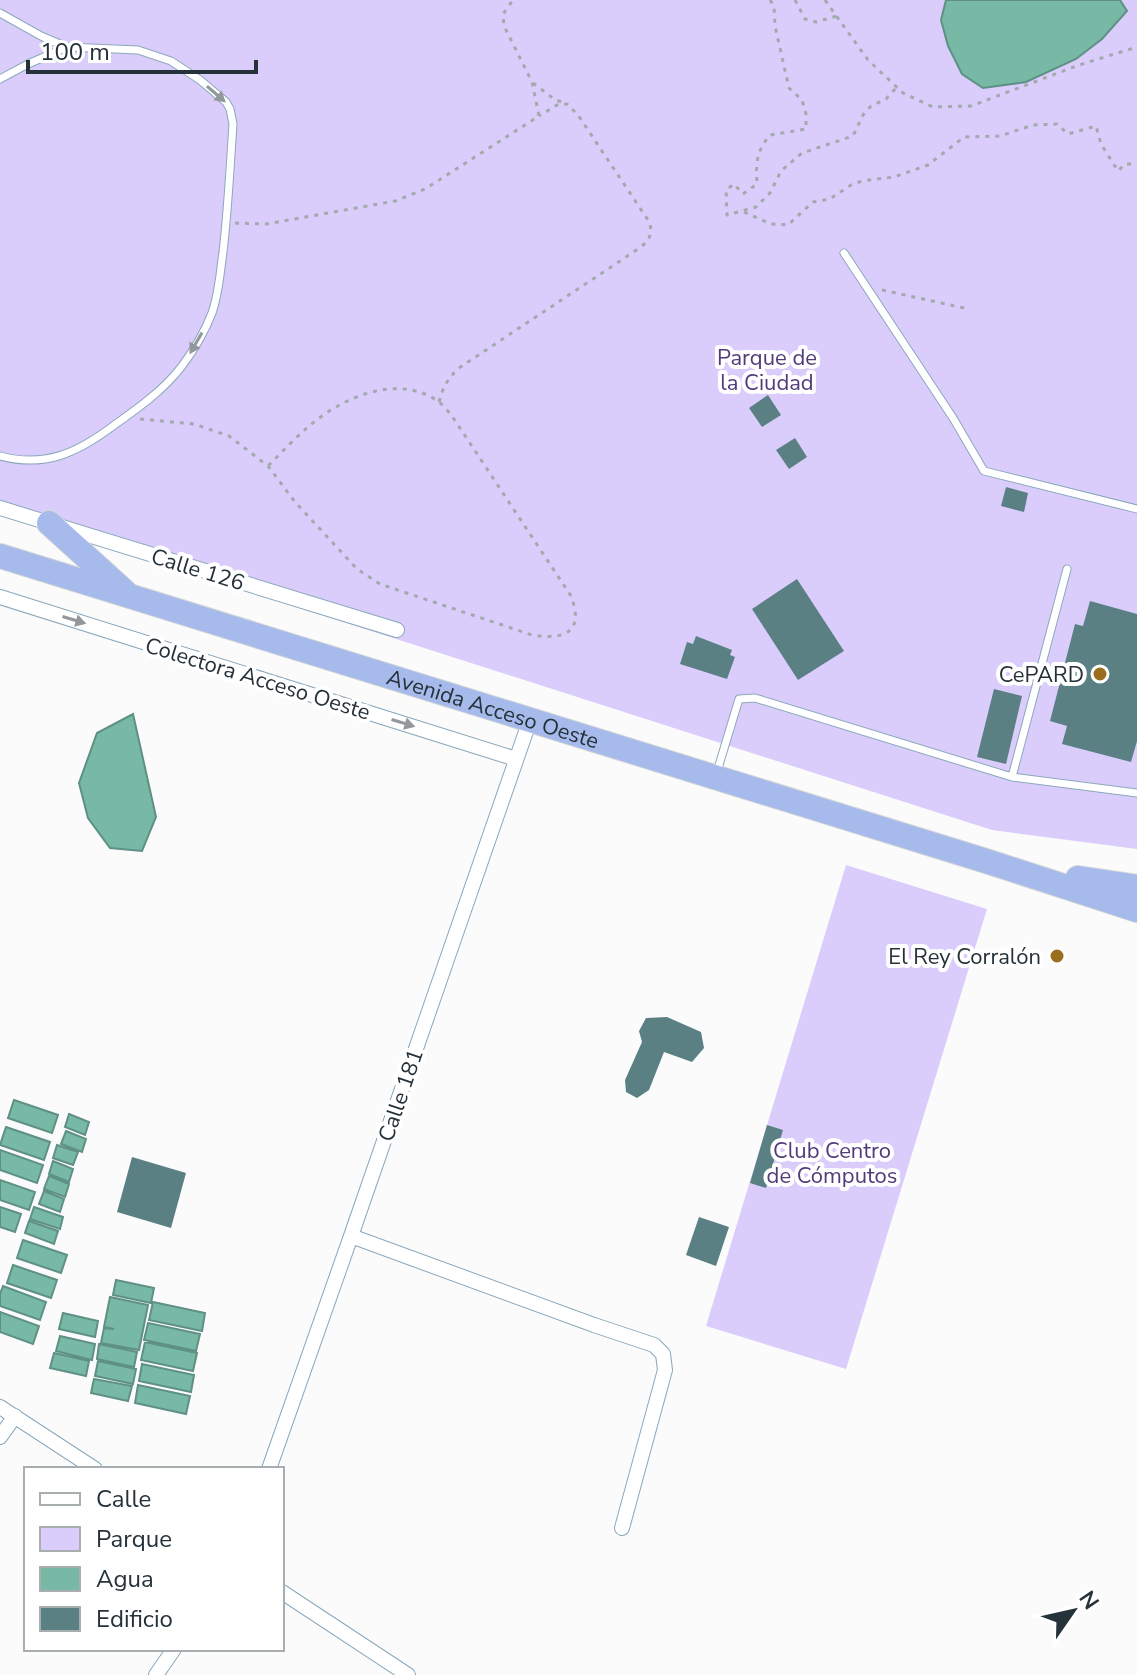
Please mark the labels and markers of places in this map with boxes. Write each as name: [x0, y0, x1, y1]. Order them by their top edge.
place label: CePARD: [999, 660, 1084, 690]
marker: CePARD: [1091, 665, 1109, 683]
place label: El Rey Corralón: [888, 942, 1041, 972]
marker: El Rey Corralón: [1048, 947, 1066, 965]

